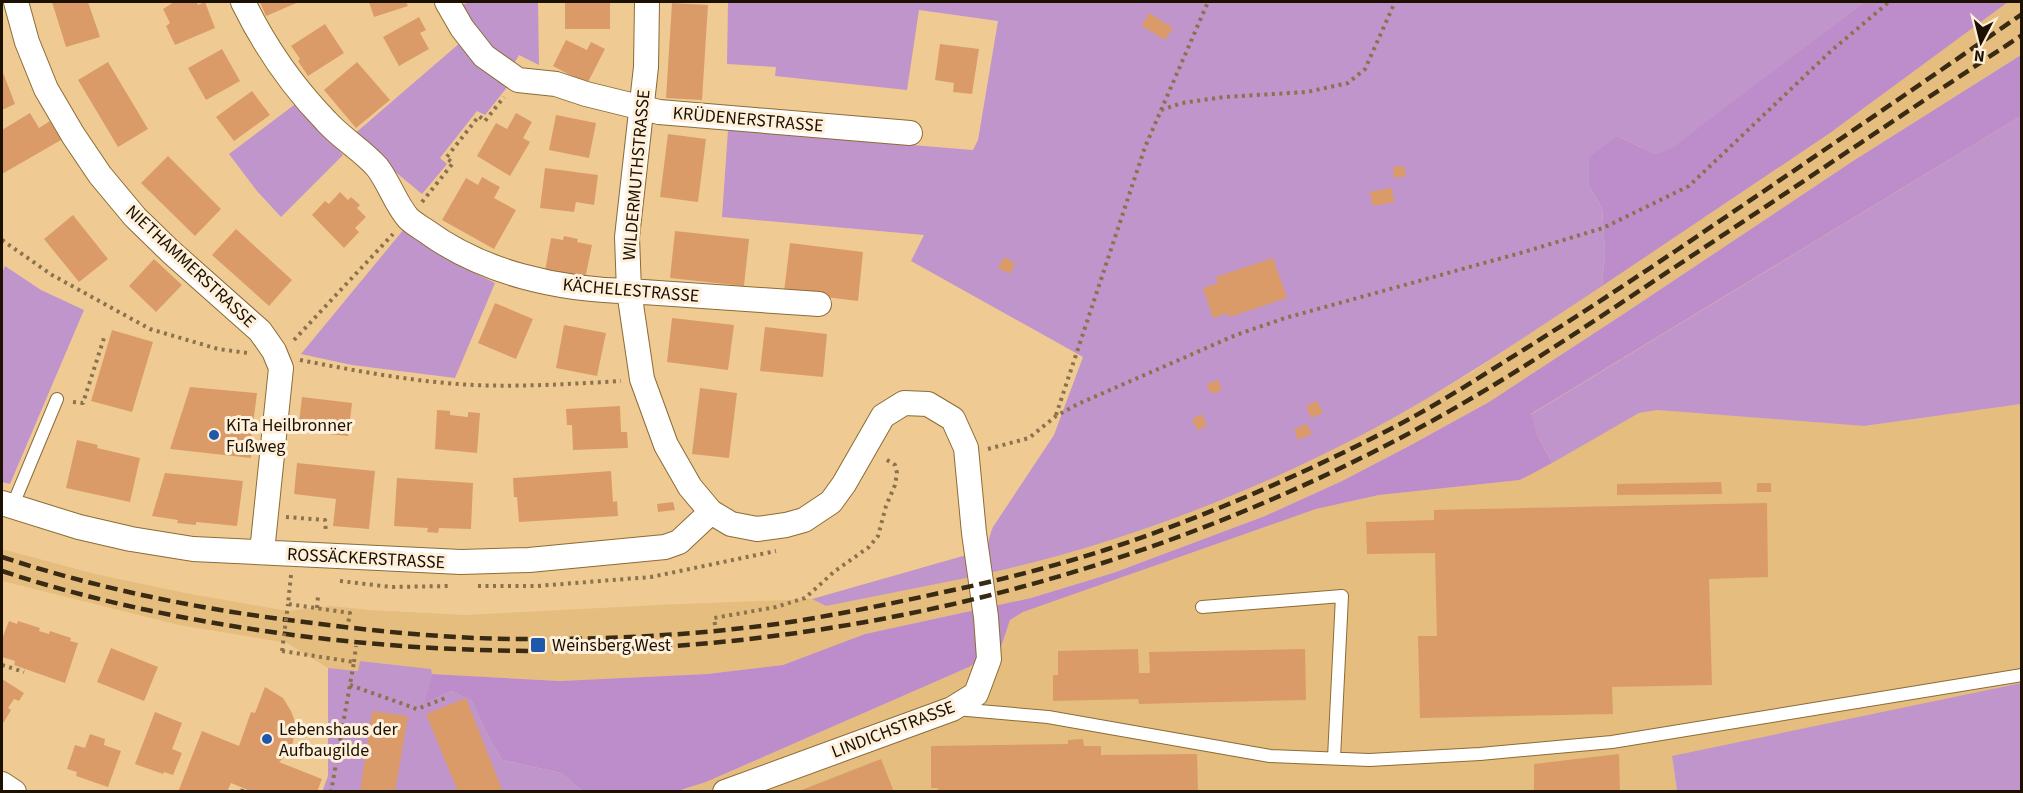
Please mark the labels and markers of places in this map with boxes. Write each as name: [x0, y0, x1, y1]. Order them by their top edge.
place label: KiTa Heilbronner Fußweg: [226, 413, 353, 459]
marker: KiTa Heilbronner Fußweg: [207, 428, 221, 442]
place label: Weinsberg West: [552, 633, 671, 658]
marker: Weinsberg West: [529, 636, 547, 654]
place label: Lebenshaus der Aufbaugilde: [279, 717, 398, 763]
marker: Lebenshaus der Aufbaugilde: [260, 732, 274, 746]

